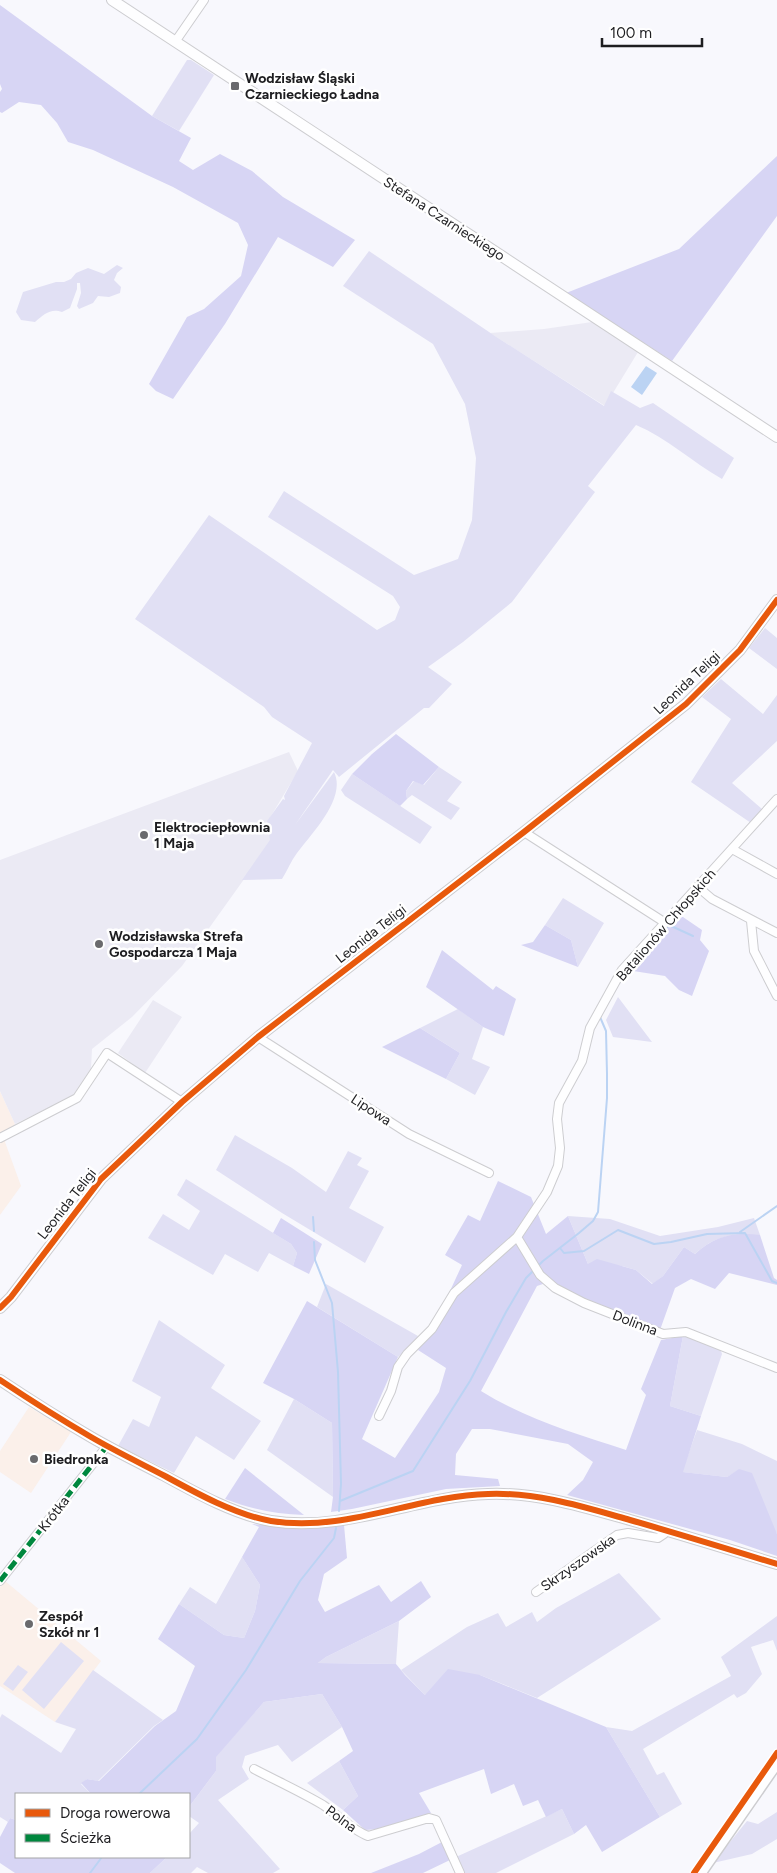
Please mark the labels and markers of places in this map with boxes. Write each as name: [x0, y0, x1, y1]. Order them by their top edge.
place label: Wodzisław Śląski Czarnieckiego Ładna: [245, 70, 379, 103]
marker: Wodzisław Śląski Czarnieckiego Ładna: [229, 80, 241, 92]
place label: Elektrociepłownia 1 Maja: [154, 819, 270, 852]
marker: Elektrociepłownia 1 Maja: [138, 829, 150, 841]
place label: Wodzisławska Strefa Gospodarcza 1 Maja: [109, 928, 243, 961]
marker: Wodzisławska Strefa Gospodarcza 1 Maja: [93, 938, 105, 950]
place label: Biedronka: [44, 1451, 108, 1468]
marker: Biedronka: [28, 1453, 40, 1465]
place label: Zespół Szkół nr 1: [39, 1608, 99, 1641]
marker: Zespół Szkół nr 1: [23, 1618, 35, 1630]

